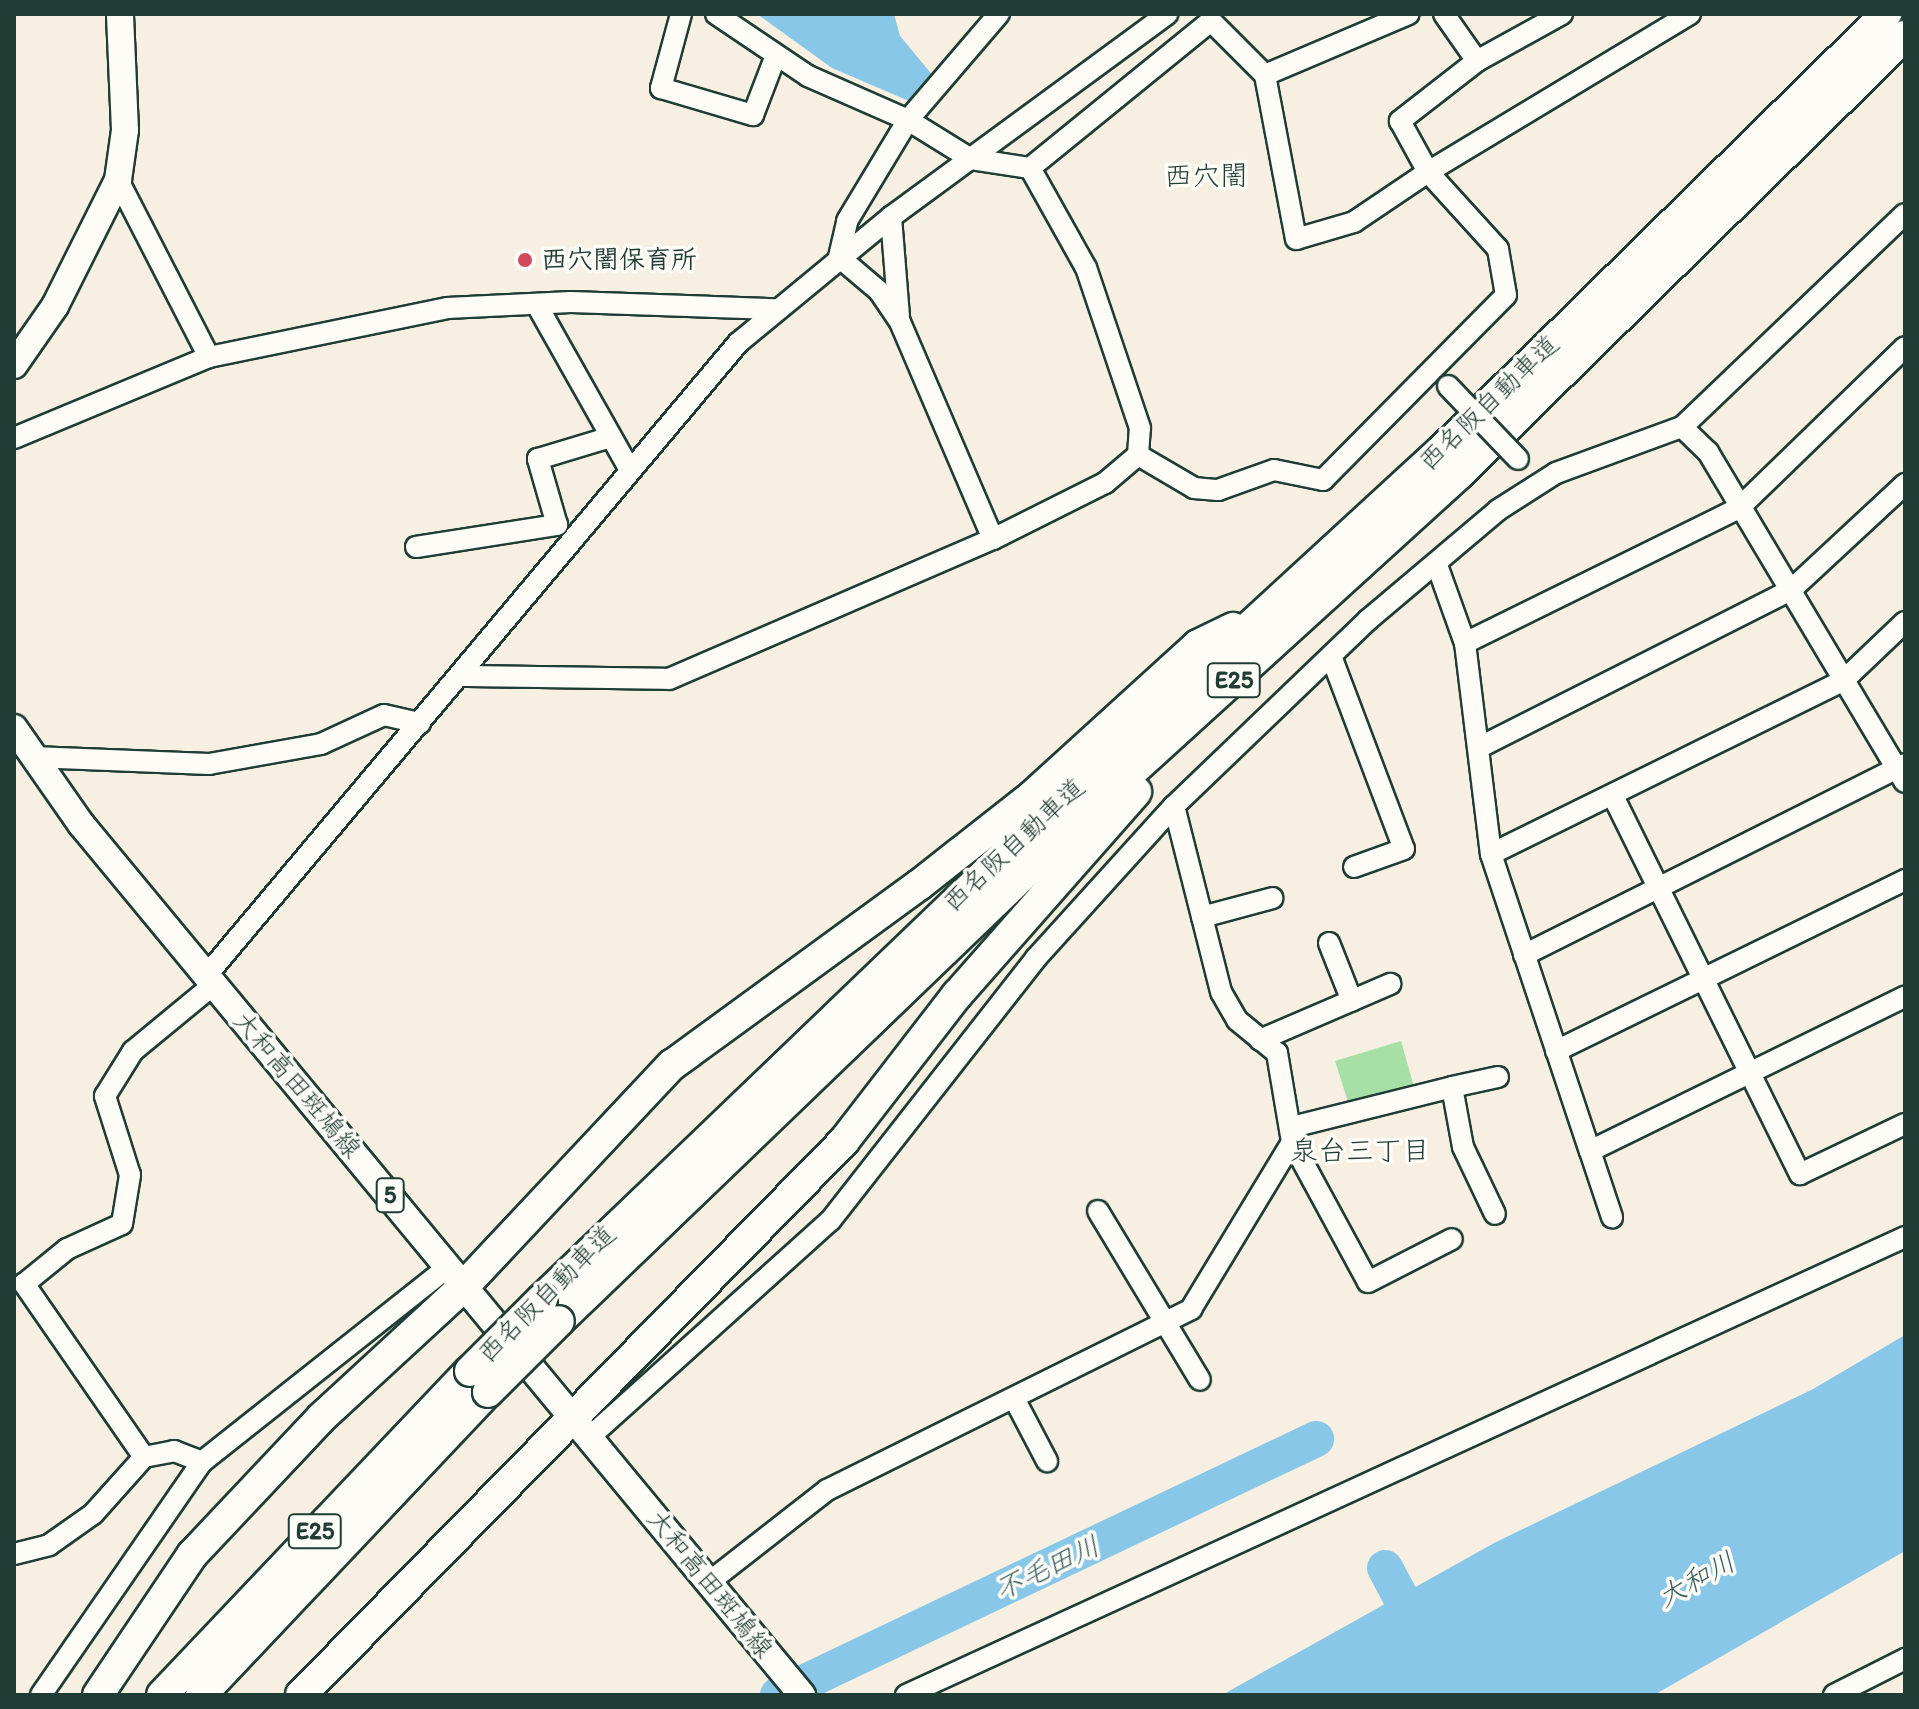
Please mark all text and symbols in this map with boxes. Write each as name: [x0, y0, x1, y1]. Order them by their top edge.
district label: 西穴闇: [1164, 158, 1248, 192]
place label: 西穴闇保育所: [541, 244, 697, 276]
marker: 西穴闇保育所: [516, 251, 534, 269]
street label: 西名阪自動車道: [1413, 329, 1565, 477]
road number: E25: [1206, 660, 1262, 700]
street label: 西名阪自動車道: [937, 772, 1091, 918]
street label: 大和高田斑鳩線: [227, 1005, 367, 1165]
district label: 泉台三丁目: [1290, 1133, 1430, 1167]
road number: 5: [374, 1175, 406, 1215]
street label: 西名阪自動車道: [472, 1219, 622, 1369]
street label: 大和高田斑鳩線: [641, 1503, 779, 1665]
road number: E25: [287, 1511, 343, 1551]
water label: 不毛田川: [989, 1528, 1105, 1606]
water label: 大和川: [1651, 1544, 1741, 1614]

